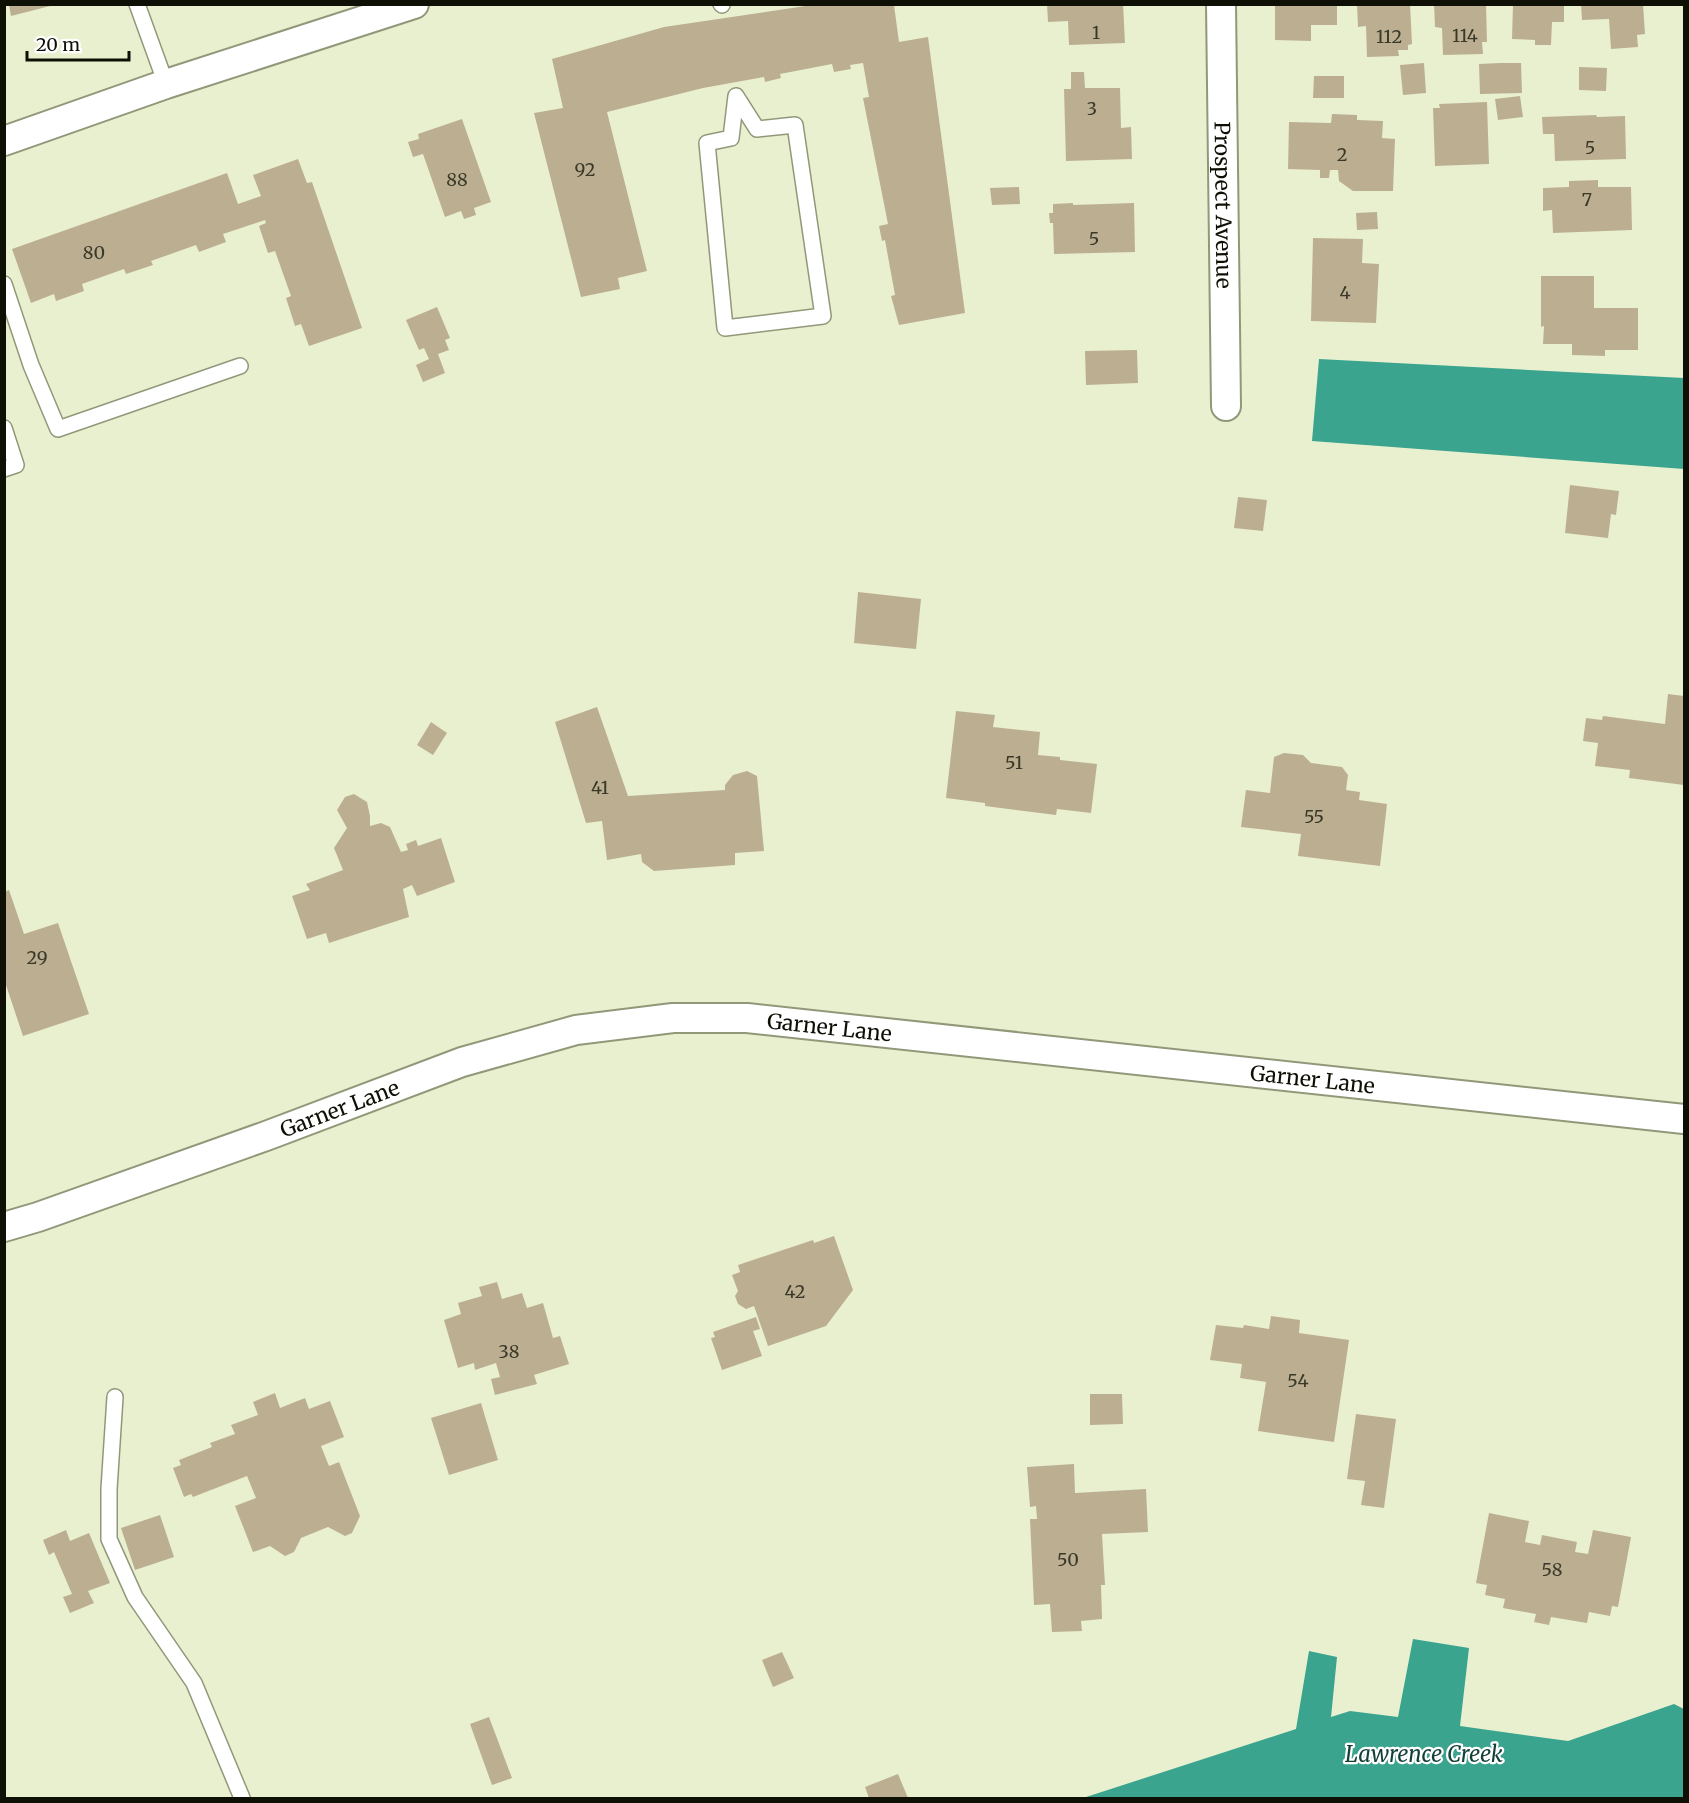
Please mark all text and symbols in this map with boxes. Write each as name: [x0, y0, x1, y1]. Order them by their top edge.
house number: 1: [1092, 21, 1100, 44]
scale bar: [27, 24, 129, 62]
house number: 114: [1452, 24, 1478, 47]
house number: 112: [1376, 25, 1402, 48]
text: 20 m: [36, 33, 80, 56]
house number: 3: [1087, 97, 1097, 120]
street label: Prospect Avenue: [1209, 121, 1238, 289]
house number: 5: [1585, 136, 1595, 159]
house number: 2: [1337, 143, 1347, 166]
house number: 92: [574, 158, 596, 181]
house number: 88: [446, 168, 468, 191]
house number: 7: [1582, 188, 1592, 211]
house number: 5: [1089, 227, 1099, 250]
house number: 80: [83, 241, 105, 264]
house number: 4: [1339, 281, 1351, 304]
house number: 51: [1005, 751, 1023, 774]
house number: 41: [591, 776, 609, 799]
house number: 55: [1304, 805, 1324, 828]
house number: 29: [26, 946, 48, 969]
street label: Garner Lane: [766, 1007, 893, 1047]
street label: Garner Lane: [1249, 1059, 1376, 1099]
street label: Garner Lane: [276, 1073, 403, 1143]
house number: 42: [785, 1280, 805, 1303]
house number: 38: [499, 1340, 519, 1363]
house number: 54: [1287, 1369, 1309, 1392]
house number: 50: [1057, 1548, 1079, 1571]
house number: 58: [1542, 1558, 1562, 1581]
water label: Lawrence Creek: [1345, 1740, 1503, 1768]

